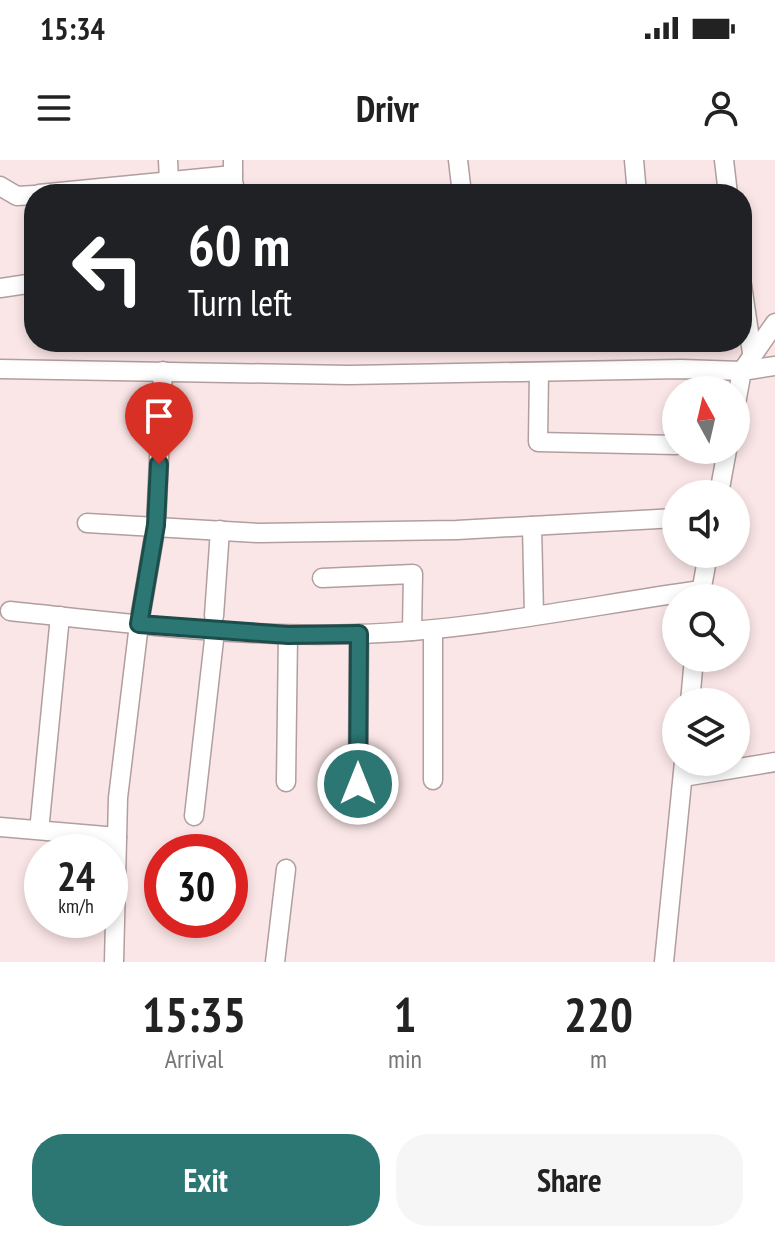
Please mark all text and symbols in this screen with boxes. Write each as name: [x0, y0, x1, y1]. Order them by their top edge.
text: 15:34: [40, 9, 105, 48]
text: Drivr: [356, 85, 419, 132]
icon: menu: [32, 86, 76, 130]
icon: person: [699, 86, 743, 130]
text: 60 m: [188, 209, 290, 281]
icon: left: [56, 216, 160, 320]
text: Turn left: [188, 279, 292, 326]
north arrow: [662, 376, 750, 464]
map controls: [662, 376, 750, 776]
pin: [125, 382, 193, 464]
icon: arrive: [137, 394, 181, 438]
button: sound: [662, 480, 750, 568]
button: search: [662, 584, 750, 672]
button: layers: [662, 688, 750, 776]
position arrow: [316, 742, 400, 826]
speed limit sign: 30: [144, 834, 248, 938]
text: 24: [57, 850, 95, 902]
text: km/h: [58, 893, 94, 919]
text: 15:35: [142, 983, 246, 1045]
text: 1: [394, 983, 416, 1045]
text: 220: [564, 983, 633, 1045]
text: Arrival: [165, 1042, 223, 1075]
text: min: [388, 1042, 422, 1075]
text: m: [590, 1042, 607, 1075]
button: Exit: [32, 1134, 380, 1226]
button: Share: [396, 1134, 743, 1226]

